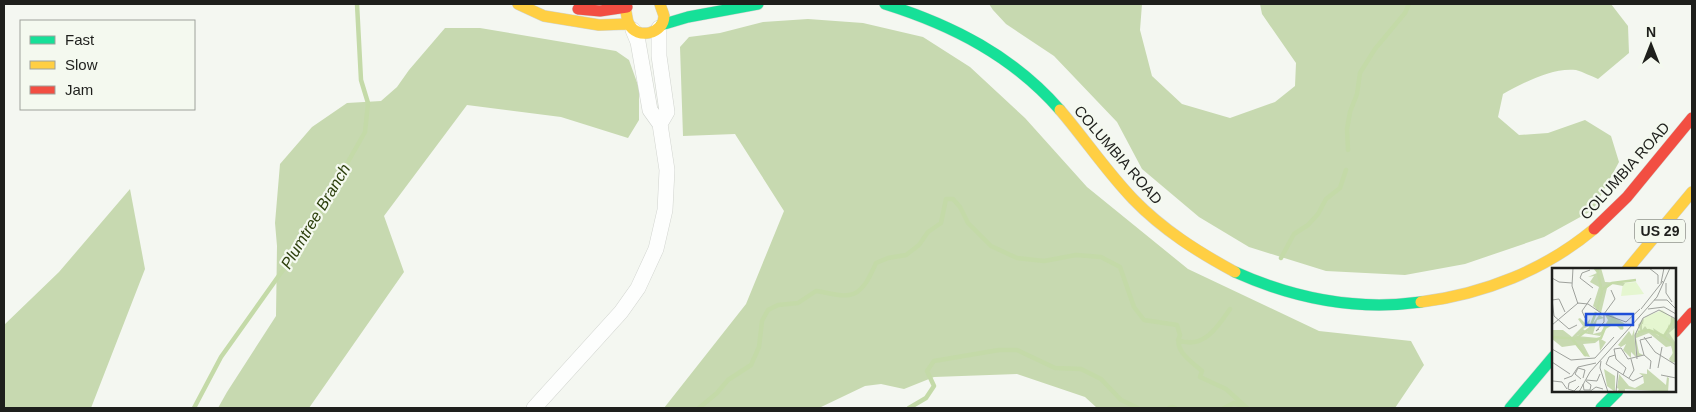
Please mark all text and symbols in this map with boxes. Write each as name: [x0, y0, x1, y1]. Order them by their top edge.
legend: [20, 20, 195, 110]
north arrow: [1626, 20, 1676, 70]
text: N: [1646, 24, 1656, 40]
text: Fast: [65, 31, 95, 48]
text: Slow: [65, 56, 98, 73]
text: Jam: [65, 81, 93, 98]
street label: COLUMBIA ROAD: [1071, 102, 1166, 208]
street label: COLUMBIA ROAD: [1576, 118, 1673, 223]
water label: Plumtree Branch: [277, 161, 353, 272]
road number: US 29: [1635, 220, 1685, 242]
inset map: [1552, 268, 1676, 392]

